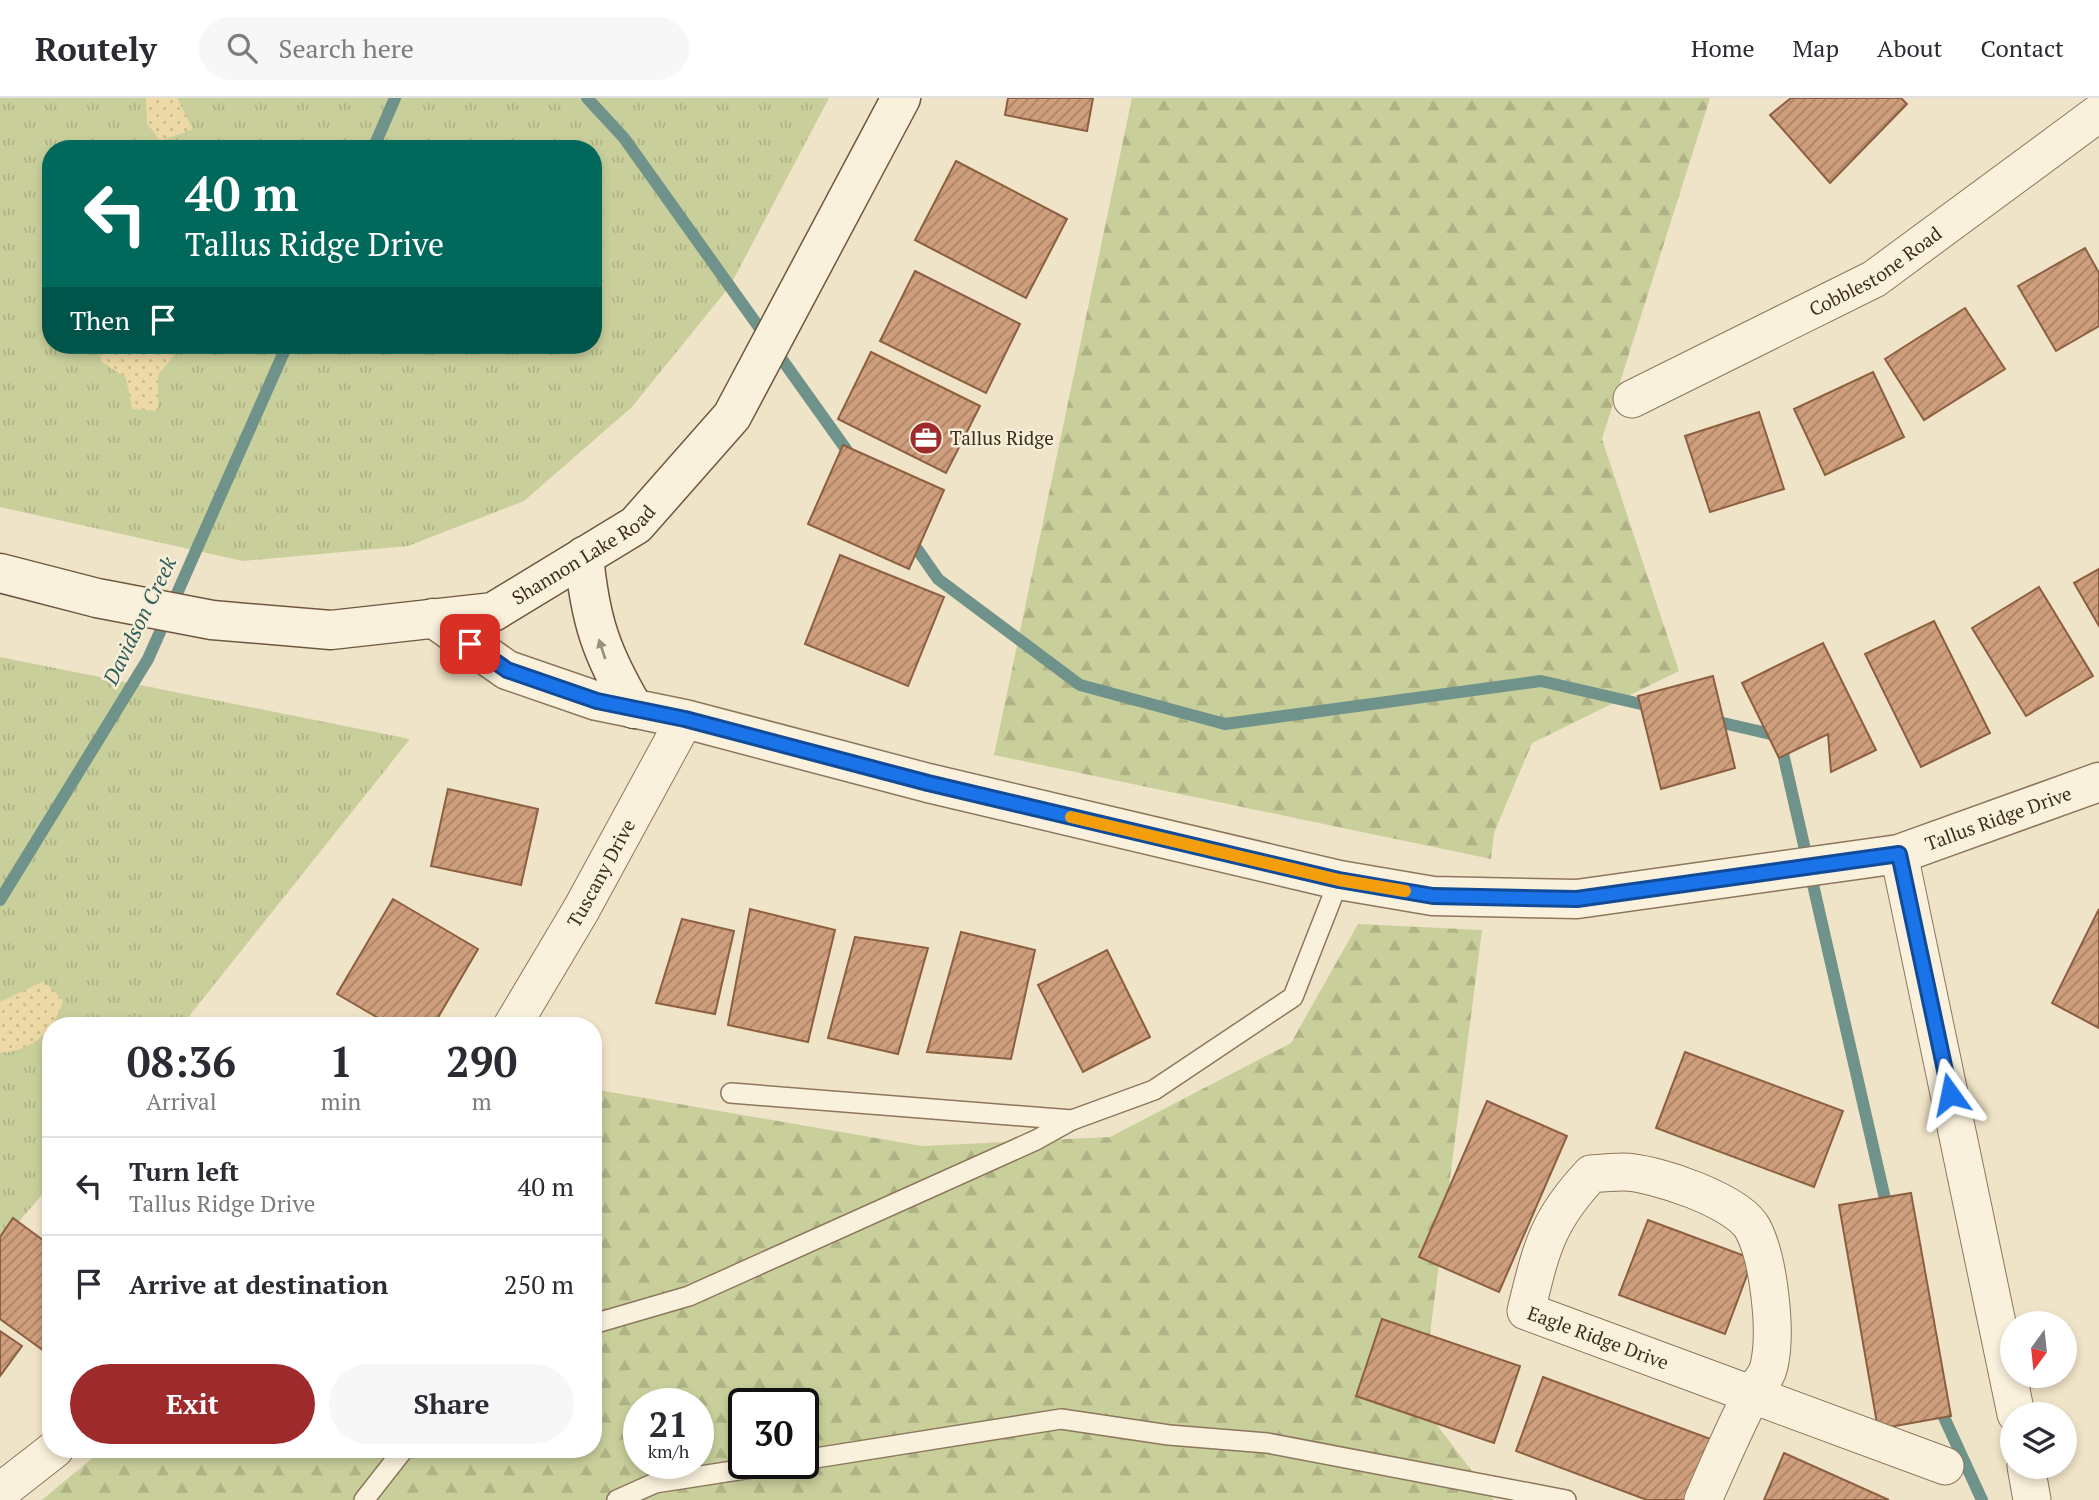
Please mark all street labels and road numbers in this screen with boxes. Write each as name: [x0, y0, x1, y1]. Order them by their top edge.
street label: Cobblestone Road: [1804, 220, 1947, 321]
street label: Shannon Lake Road: [507, 499, 661, 610]
street label: Tallus Ridge Drive: [1921, 780, 2075, 856]
street label: Tuscany Drive: [561, 814, 640, 931]
street label: Eagle Ridge Drive: [1524, 1300, 1672, 1375]

